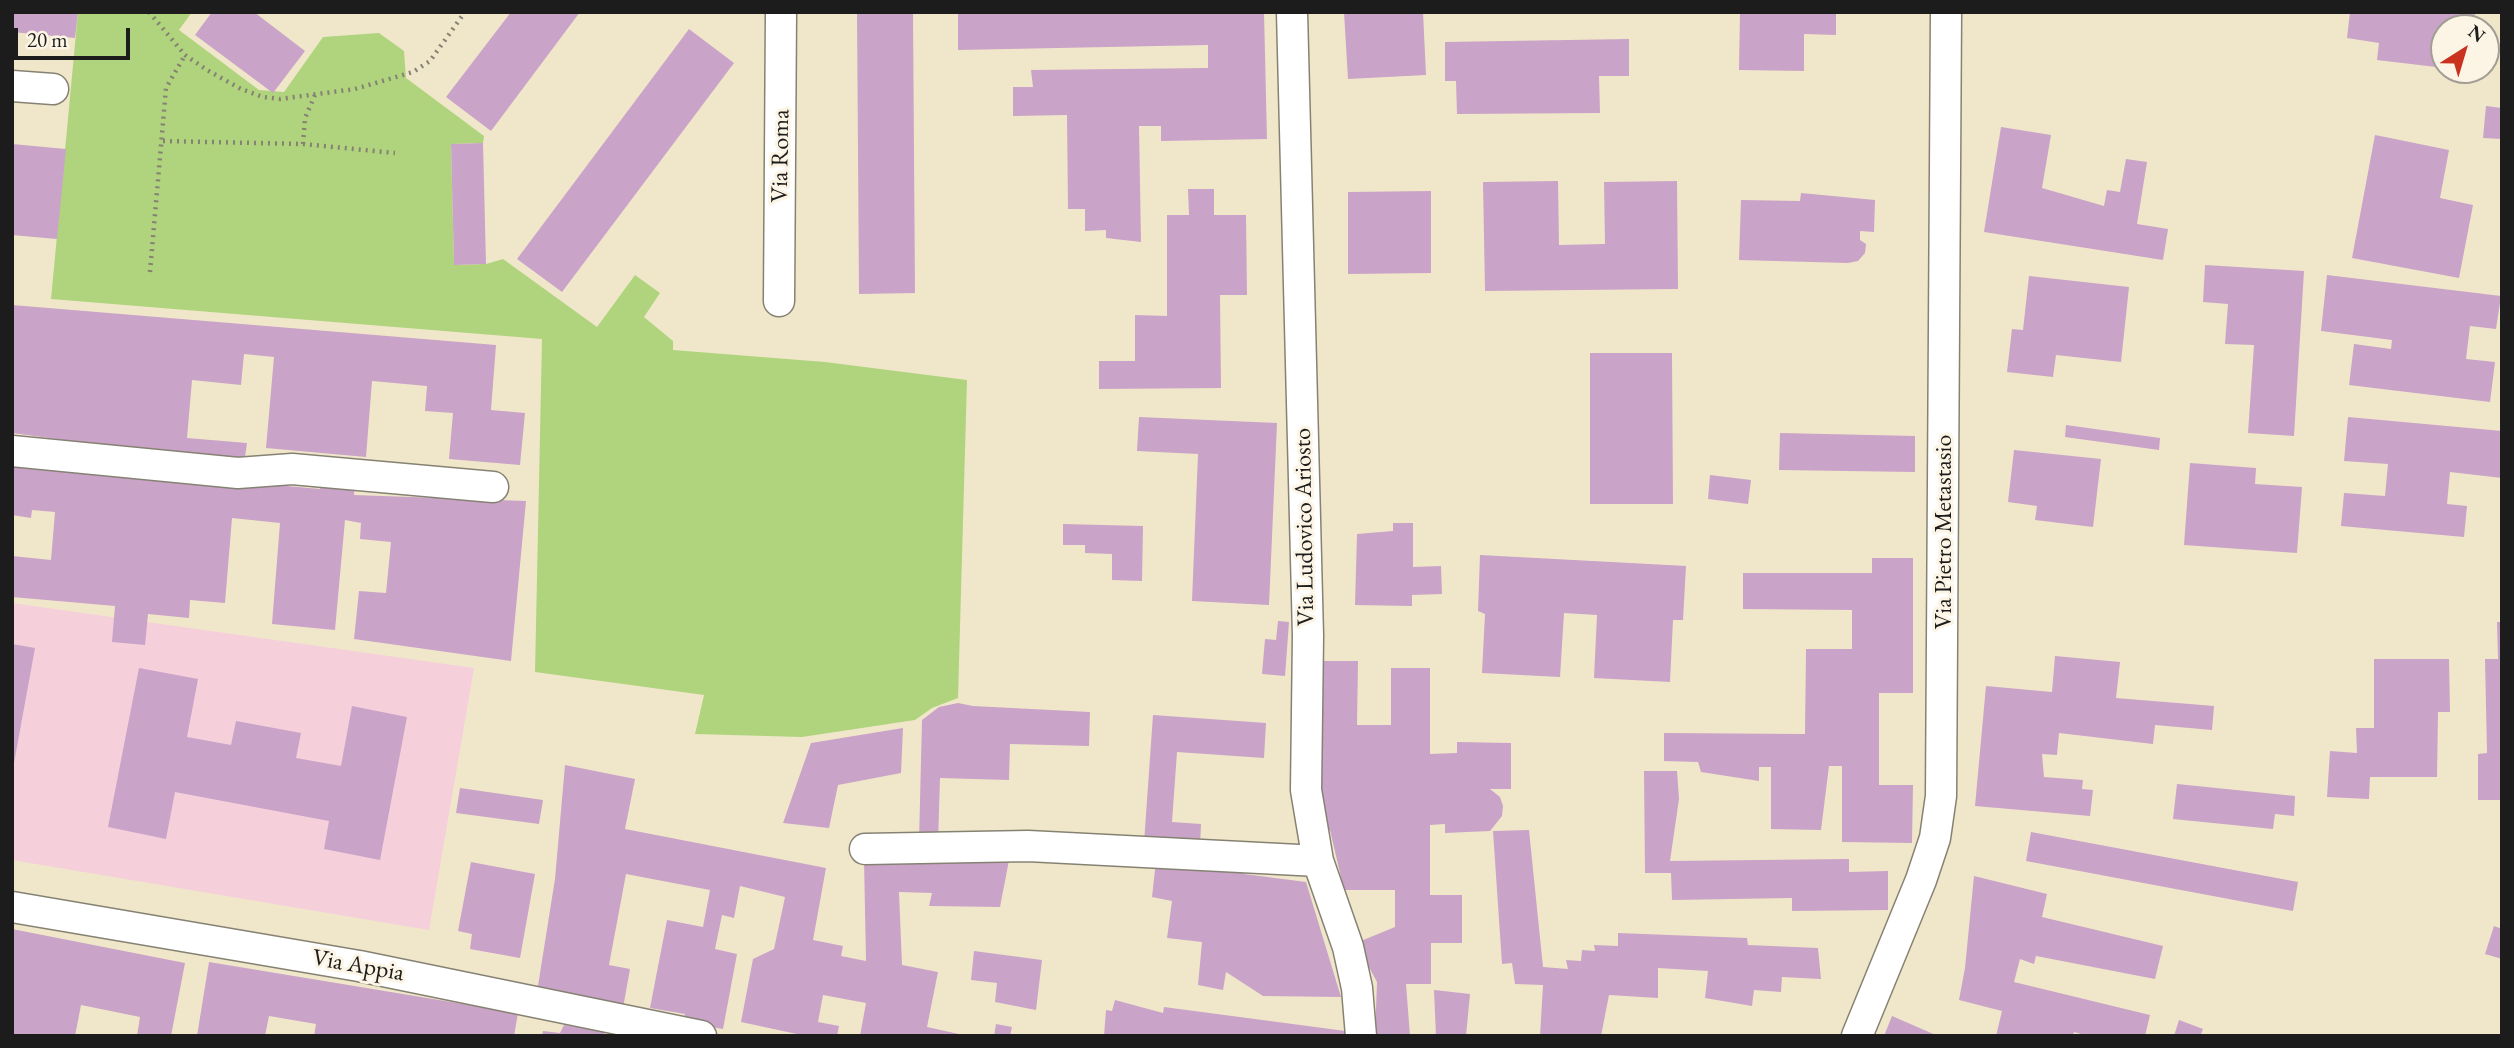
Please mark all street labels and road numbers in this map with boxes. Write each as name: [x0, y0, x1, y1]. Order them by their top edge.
street label: Via Roma: [766, 109, 796, 203]
street label: Via Ludovico Ariosto: [1289, 428, 1321, 626]
street label: Via Pietro Metastasio: [1930, 435, 1958, 629]
street label: Via Appia: [310, 944, 406, 988]

